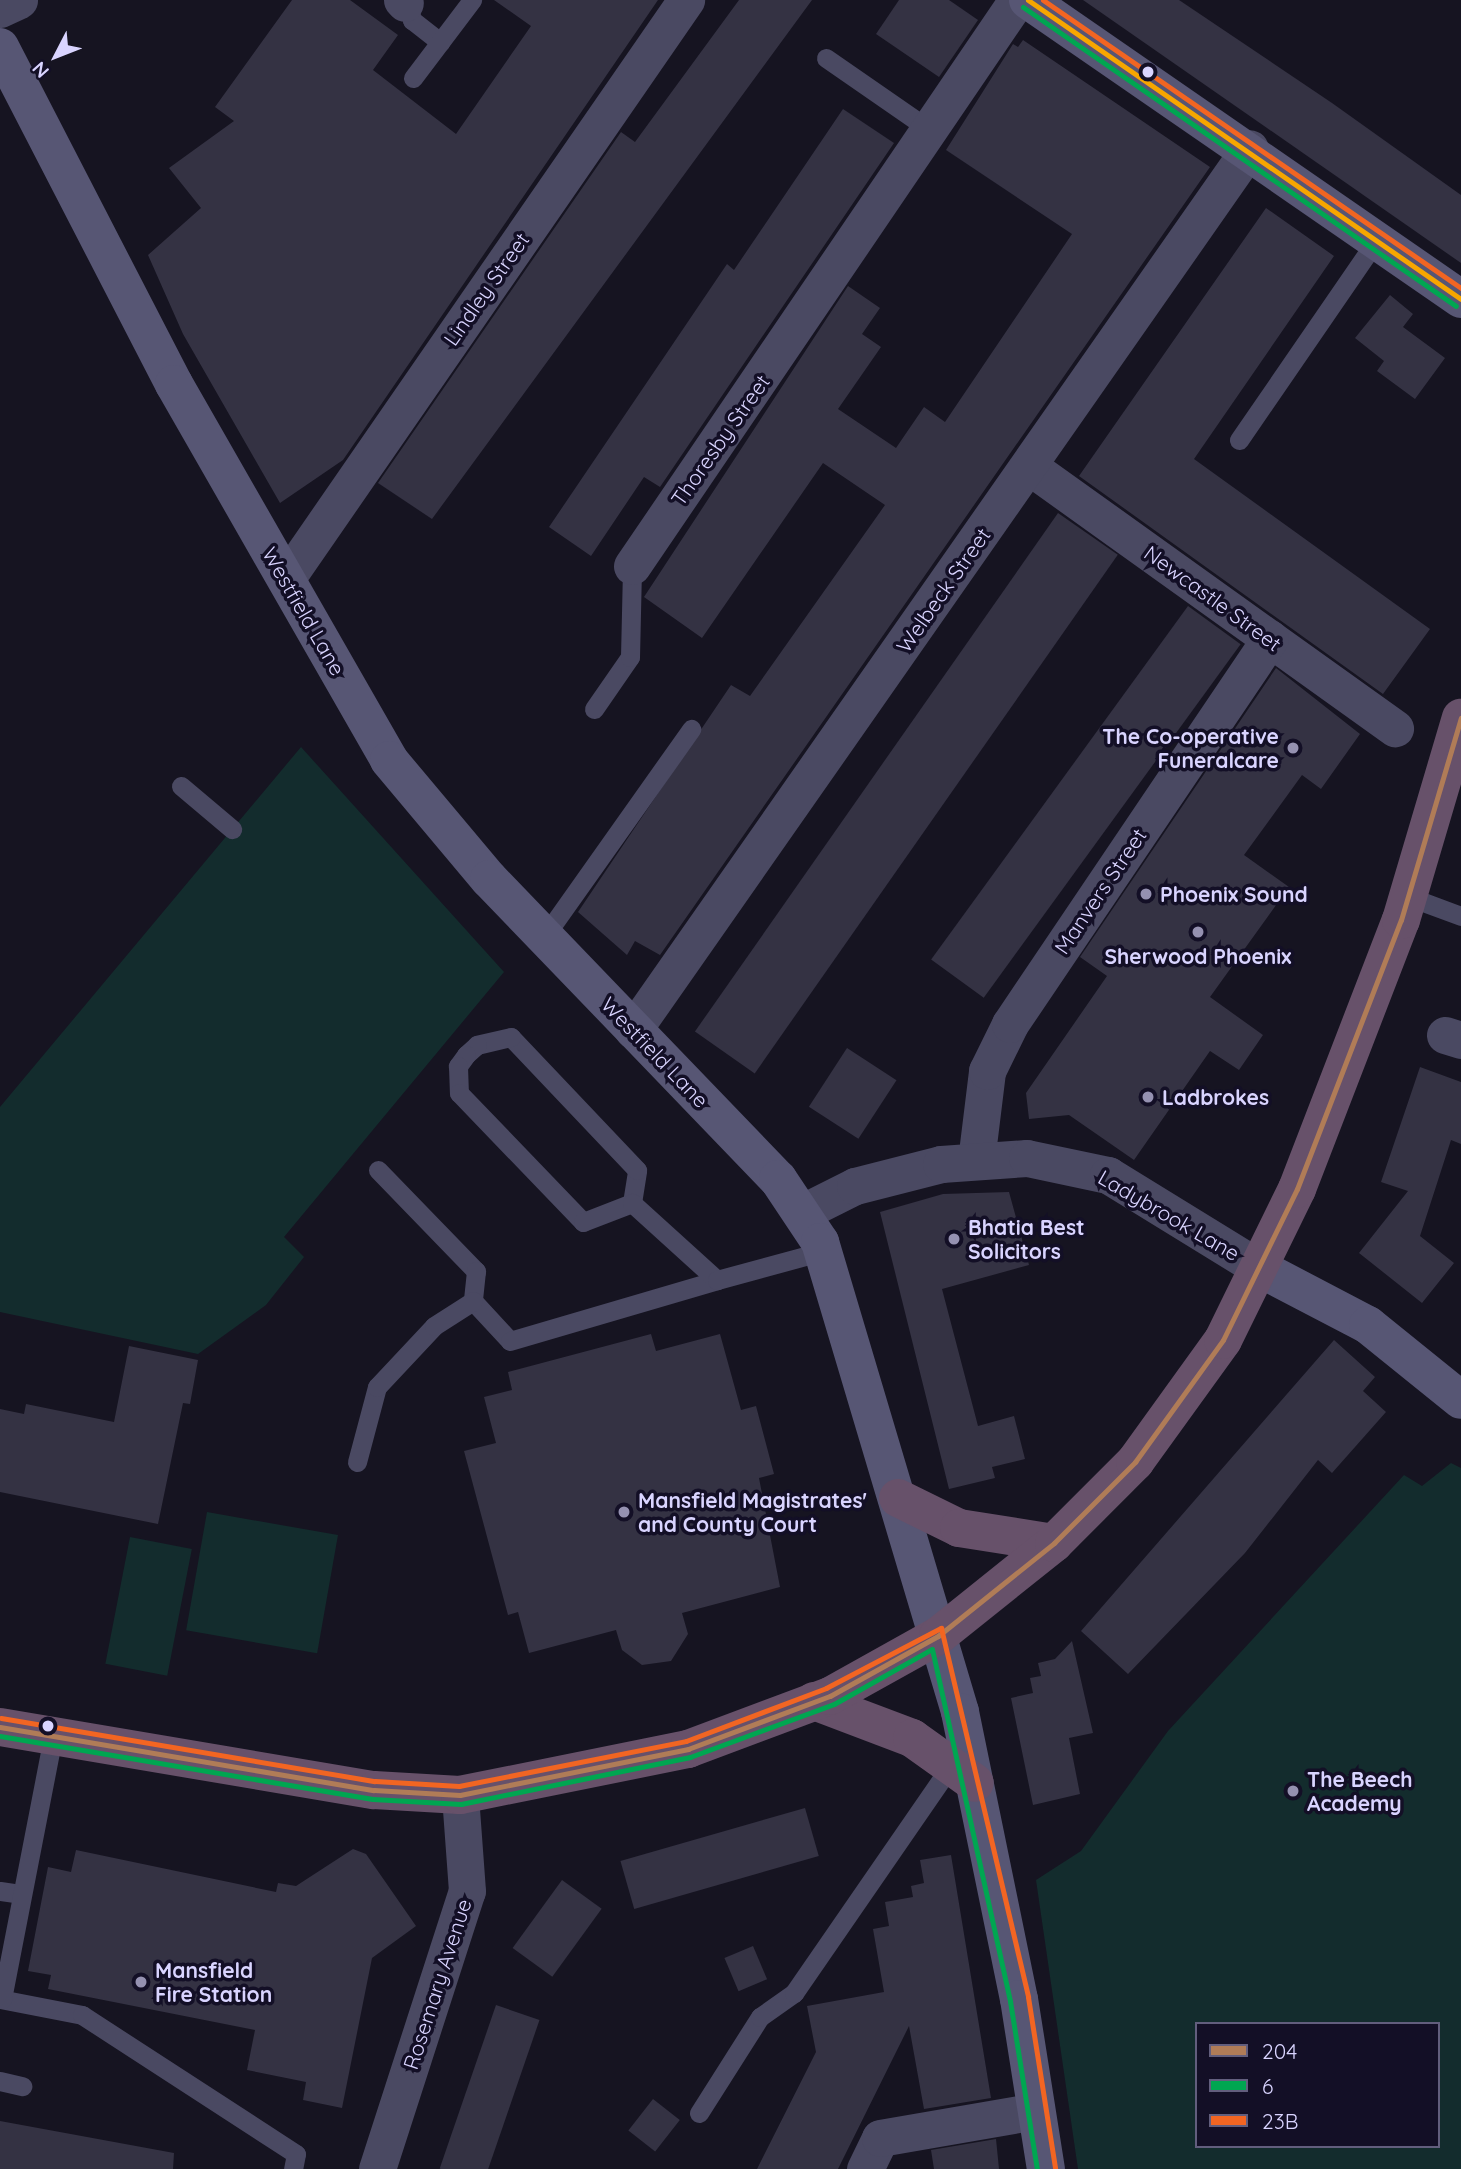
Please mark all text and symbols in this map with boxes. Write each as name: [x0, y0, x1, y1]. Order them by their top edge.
north arrow: [21, 21, 91, 91]
text: N: [27, 57, 54, 83]
unlabelled marker: [1141, 65, 1155, 79]
street label: Lindley Street: [438, 228, 534, 350]
street label: Thoresby Street: [665, 370, 775, 510]
street label: Welbeck Street: [891, 523, 995, 657]
street label: Newcastle Street: [1140, 540, 1286, 656]
street label: Westfield Lane: [257, 542, 351, 680]
place label: The Co-operative Funeralcare: [1102, 723, 1279, 773]
marker: The Co-operative Funeralcare: [1285, 740, 1301, 756]
street label: Manvers Street: [1049, 823, 1151, 959]
place label: Phoenix Sound: [1160, 881, 1308, 907]
marker: Phoenix Sound: [1138, 886, 1154, 902]
marker: Sherwood Phoenix: [1190, 924, 1206, 940]
place label: Sherwood Phoenix: [1105, 943, 1291, 969]
street label: Westfield Lane: [596, 992, 714, 1112]
place label: Ladbrokes: [1162, 1084, 1269, 1110]
marker: Ladbrokes: [1140, 1089, 1156, 1105]
street label: Ladybrook Lane: [1094, 1164, 1244, 1266]
place label: Bhatia Best Solicitors: [968, 1214, 1085, 1264]
marker: Bhatia Best Solicitors: [946, 1231, 962, 1247]
place label: Mansfield Magistrates' and County Court: [638, 1487, 867, 1537]
marker: Mansfield Magistrates' and County Court: [616, 1504, 632, 1520]
unlabelled marker: [41, 1719, 55, 1733]
place label: The Beech Academy: [1307, 1766, 1412, 1816]
marker: The Beech Academy: [1285, 1783, 1301, 1799]
street label: Rosemary Avenue: [398, 1896, 476, 2072]
place label: Mansfield Fire Station: [155, 1957, 272, 2007]
marker: Mansfield Fire Station: [133, 1974, 149, 1990]
legend: [1195, 2022, 1440, 2148]
text: 204: [1262, 2038, 1297, 2064]
text: 6: [1262, 2073, 1273, 2099]
text: 23B: [1262, 2108, 1298, 2134]

